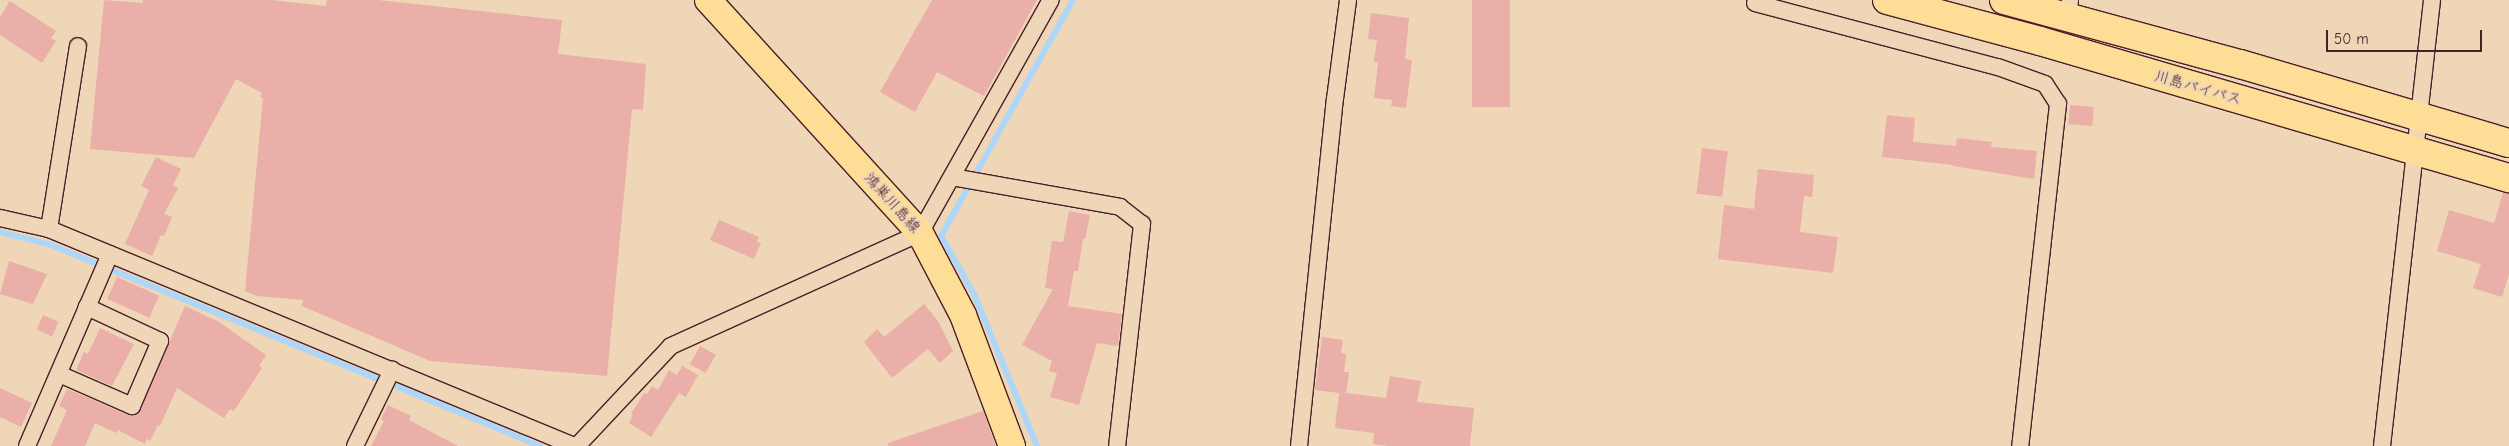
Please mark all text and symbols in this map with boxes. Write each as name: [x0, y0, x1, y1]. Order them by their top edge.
scale bar: [2329, 20, 2485, 52]
text: 50 m: [2334, 30, 2369, 48]
street label: 川島バイパス: [2152, 67, 2244, 109]
street label: 鴻巣川島線: [860, 169, 924, 237]

